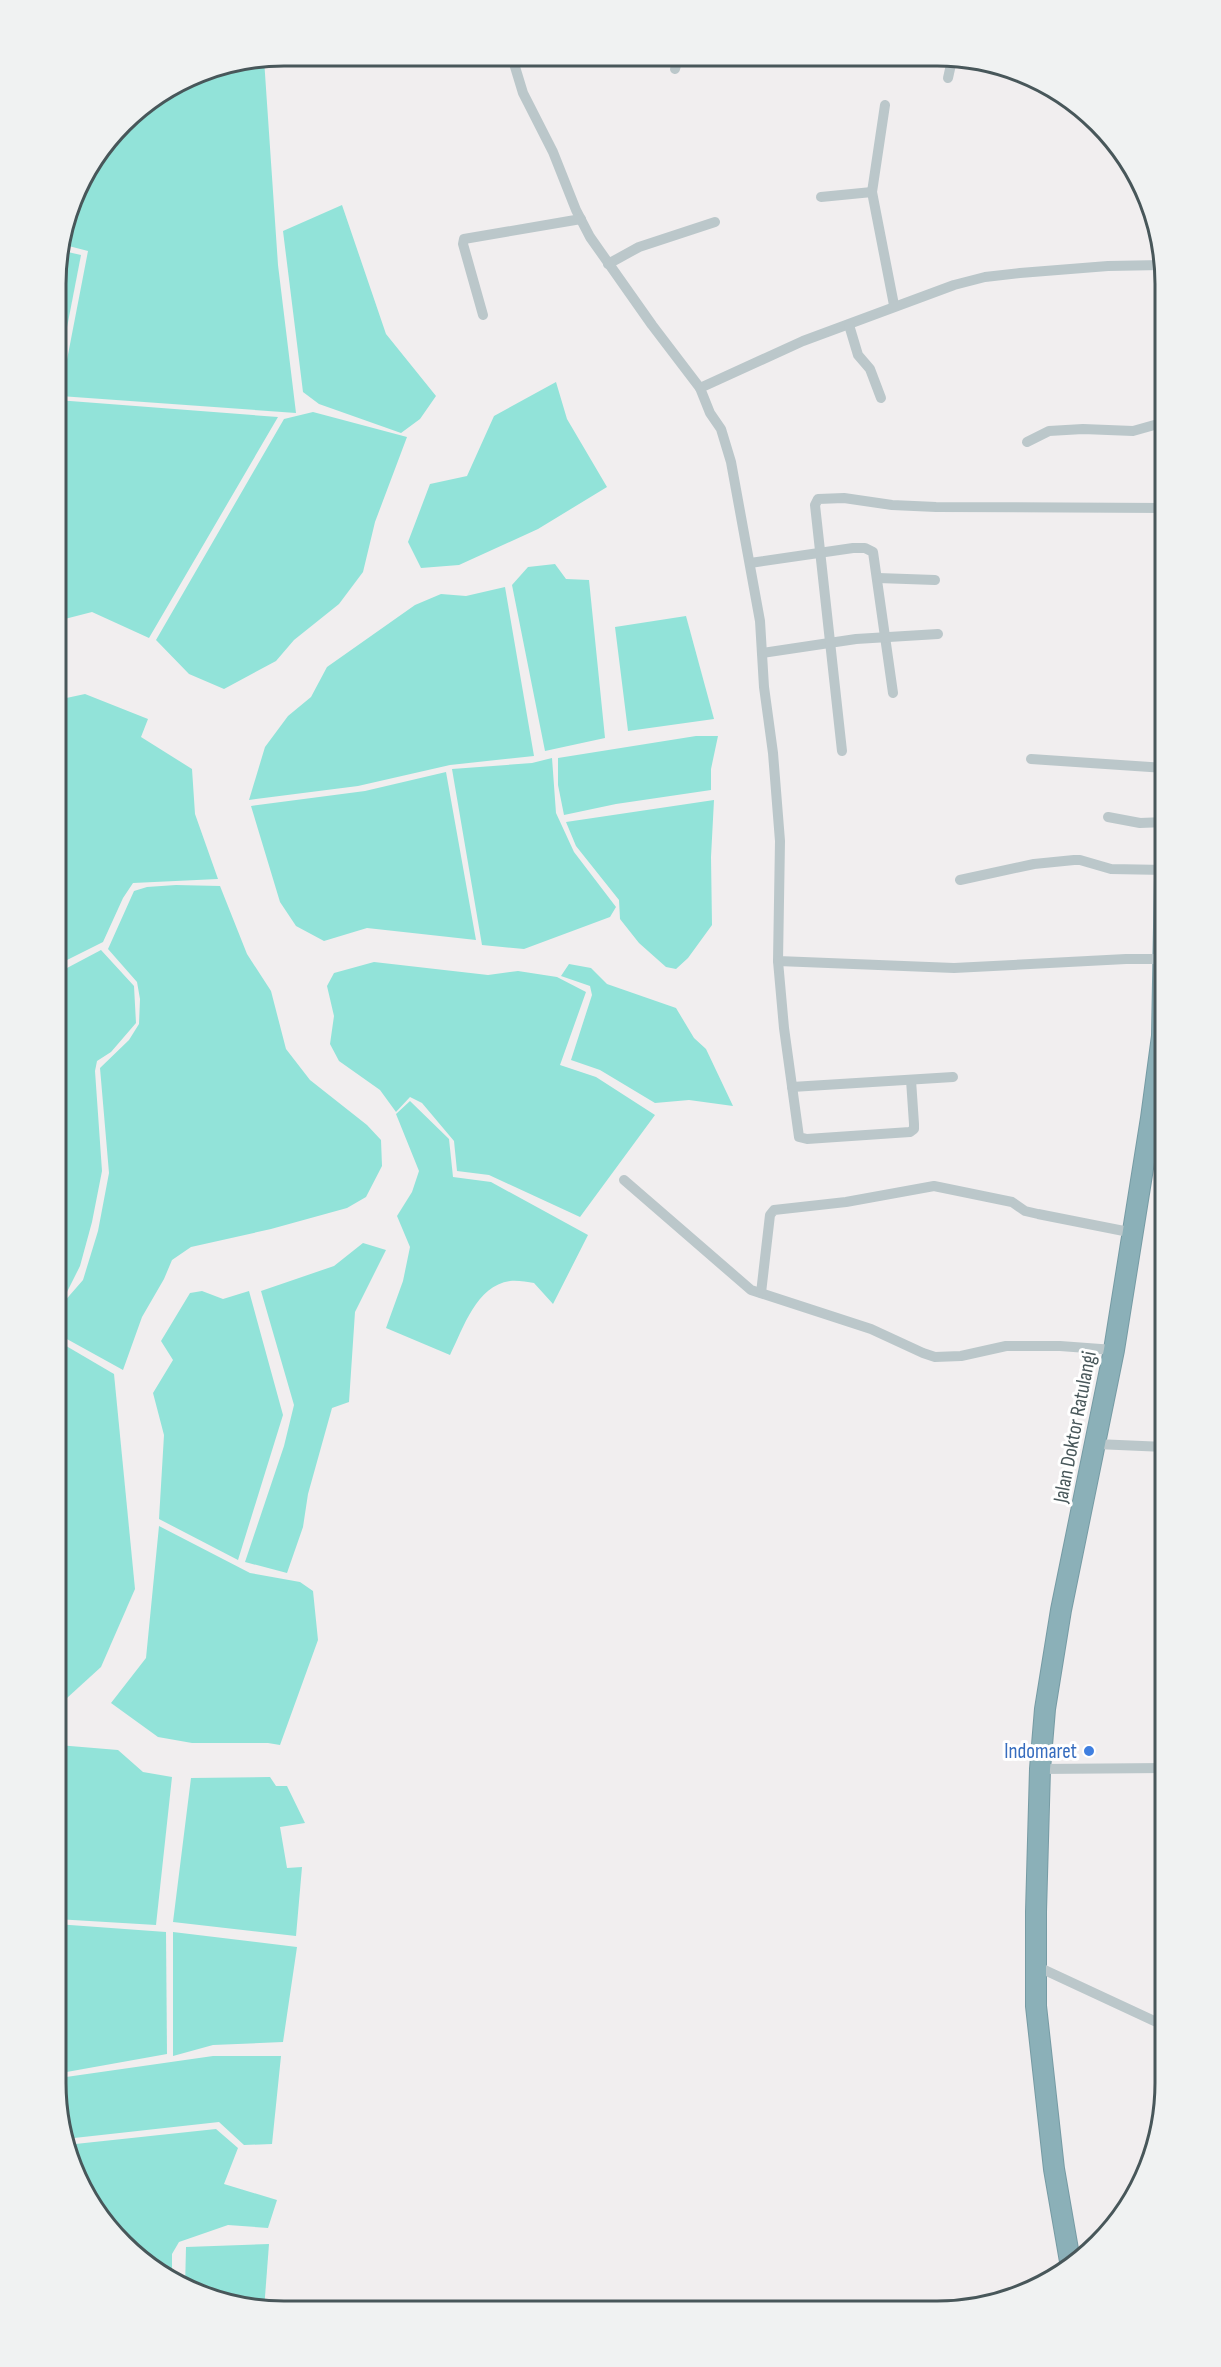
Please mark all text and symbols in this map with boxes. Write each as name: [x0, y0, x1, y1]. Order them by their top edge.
street label: Jalan Doktor Ratulangi: [1048, 1349, 1102, 1506]
place label: Indomaret: [1004, 1739, 1077, 1764]
marker: Indomaret: [1082, 1744, 1096, 1758]

